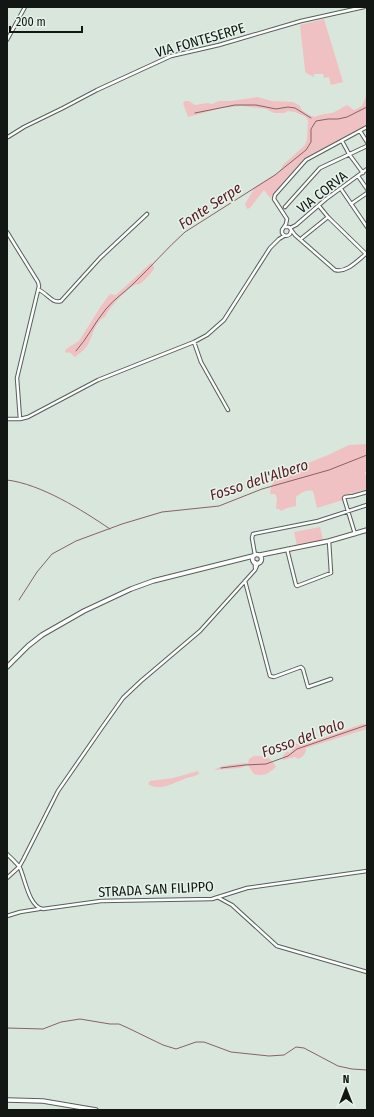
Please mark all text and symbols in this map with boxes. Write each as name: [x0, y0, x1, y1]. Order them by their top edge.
scale bar: [10, 8, 82, 34]
text: 200 m: [16, 15, 46, 29]
street label: VIA FONTESERPE: [153, 19, 247, 61]
street label: VIA CORVA: [294, 167, 351, 217]
water label: Fonte Serpe: [175, 179, 245, 233]
water label: Fosso dell'Albero: [208, 456, 311, 504]
water label: Fosso del Palo: [259, 715, 347, 761]
street label: STRADA SAN FILIPPO: [98, 878, 215, 901]
north arrow: [326, 1069, 366, 1109]
text: N: [343, 1073, 349, 1086]

